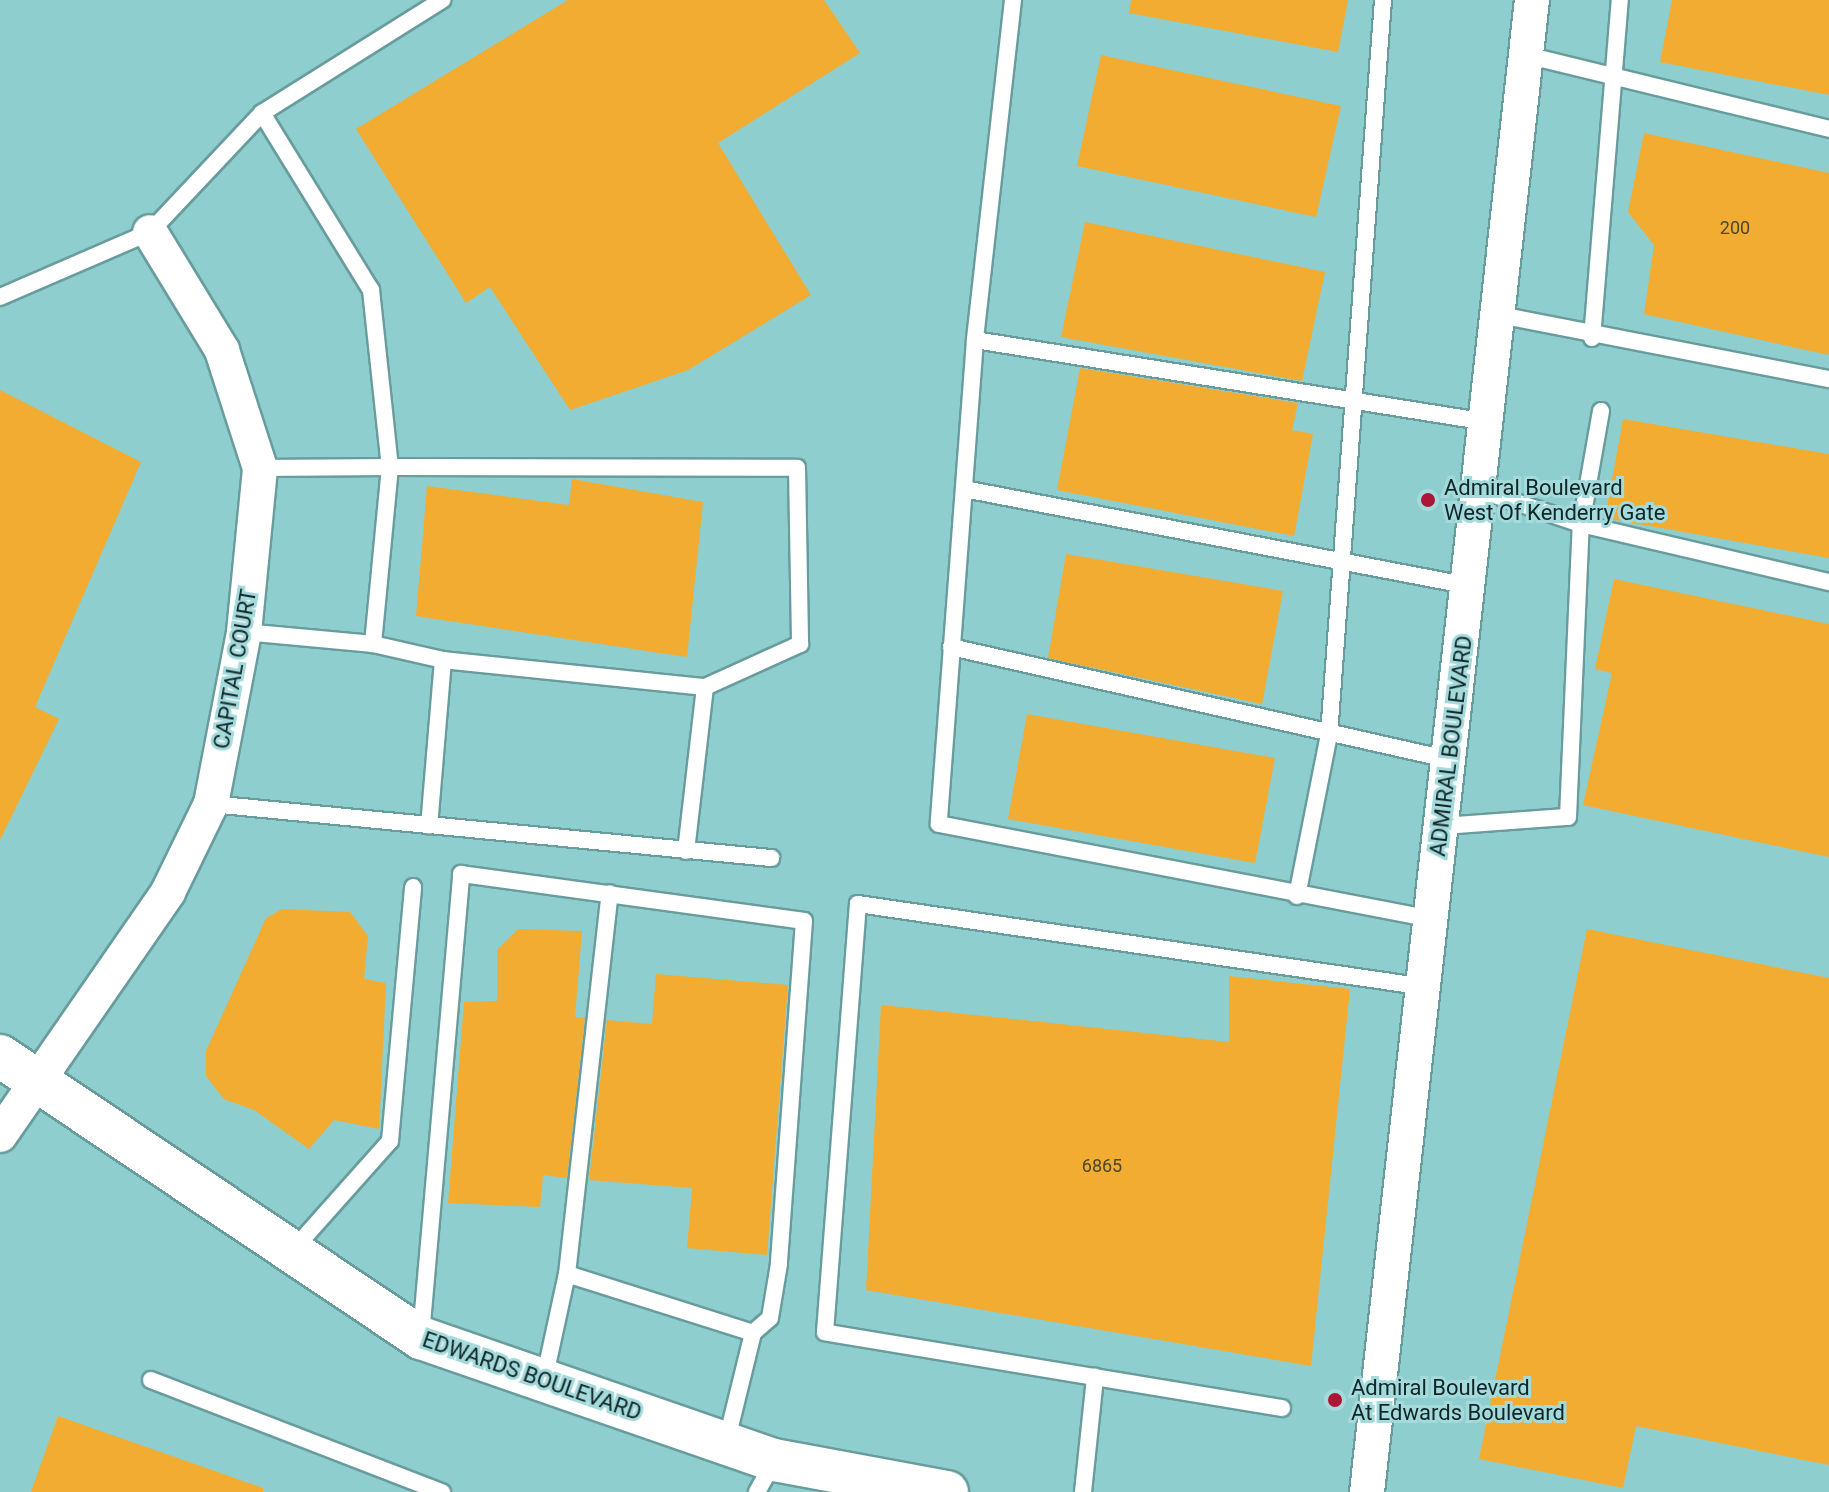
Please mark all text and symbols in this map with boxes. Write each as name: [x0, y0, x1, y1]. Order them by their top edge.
house number: 200: [1720, 217, 1750, 239]
place label: Admiral Boulevard West Of Kenderry Gate: [1444, 474, 1665, 526]
marker: Admiral Boulevard West Of Kenderry Gate: [1419, 491, 1437, 509]
street label: CAPITAL COURT: [208, 587, 262, 751]
street label: ADMIRAL BOULEVARD: [1424, 634, 1478, 858]
house number: 6865: [1082, 1155, 1122, 1177]
street label: EDWARDS BOULEVARD: [419, 1326, 645, 1426]
place label: Admiral Boulevard At Edwards Boulevard: [1351, 1374, 1565, 1426]
marker: Admiral Boulevard At Edwards Boulevard: [1326, 1391, 1344, 1409]

